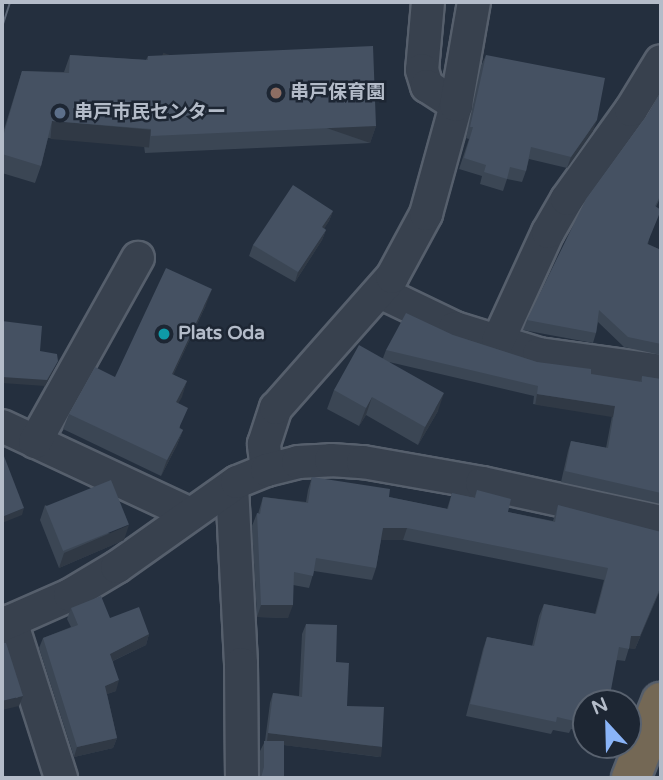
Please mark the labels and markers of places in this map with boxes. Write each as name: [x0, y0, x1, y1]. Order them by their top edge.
place label: 串戸保育園: [290, 82, 385, 104]
marker: 串戸保育園: [268, 85, 284, 101]
place label: 串戸市民センター: [74, 102, 226, 124]
marker: 串戸市民センター: [52, 105, 68, 121]
place label: Plats Oda: [178, 323, 265, 345]
marker: Plats Oda: [156, 326, 172, 342]

